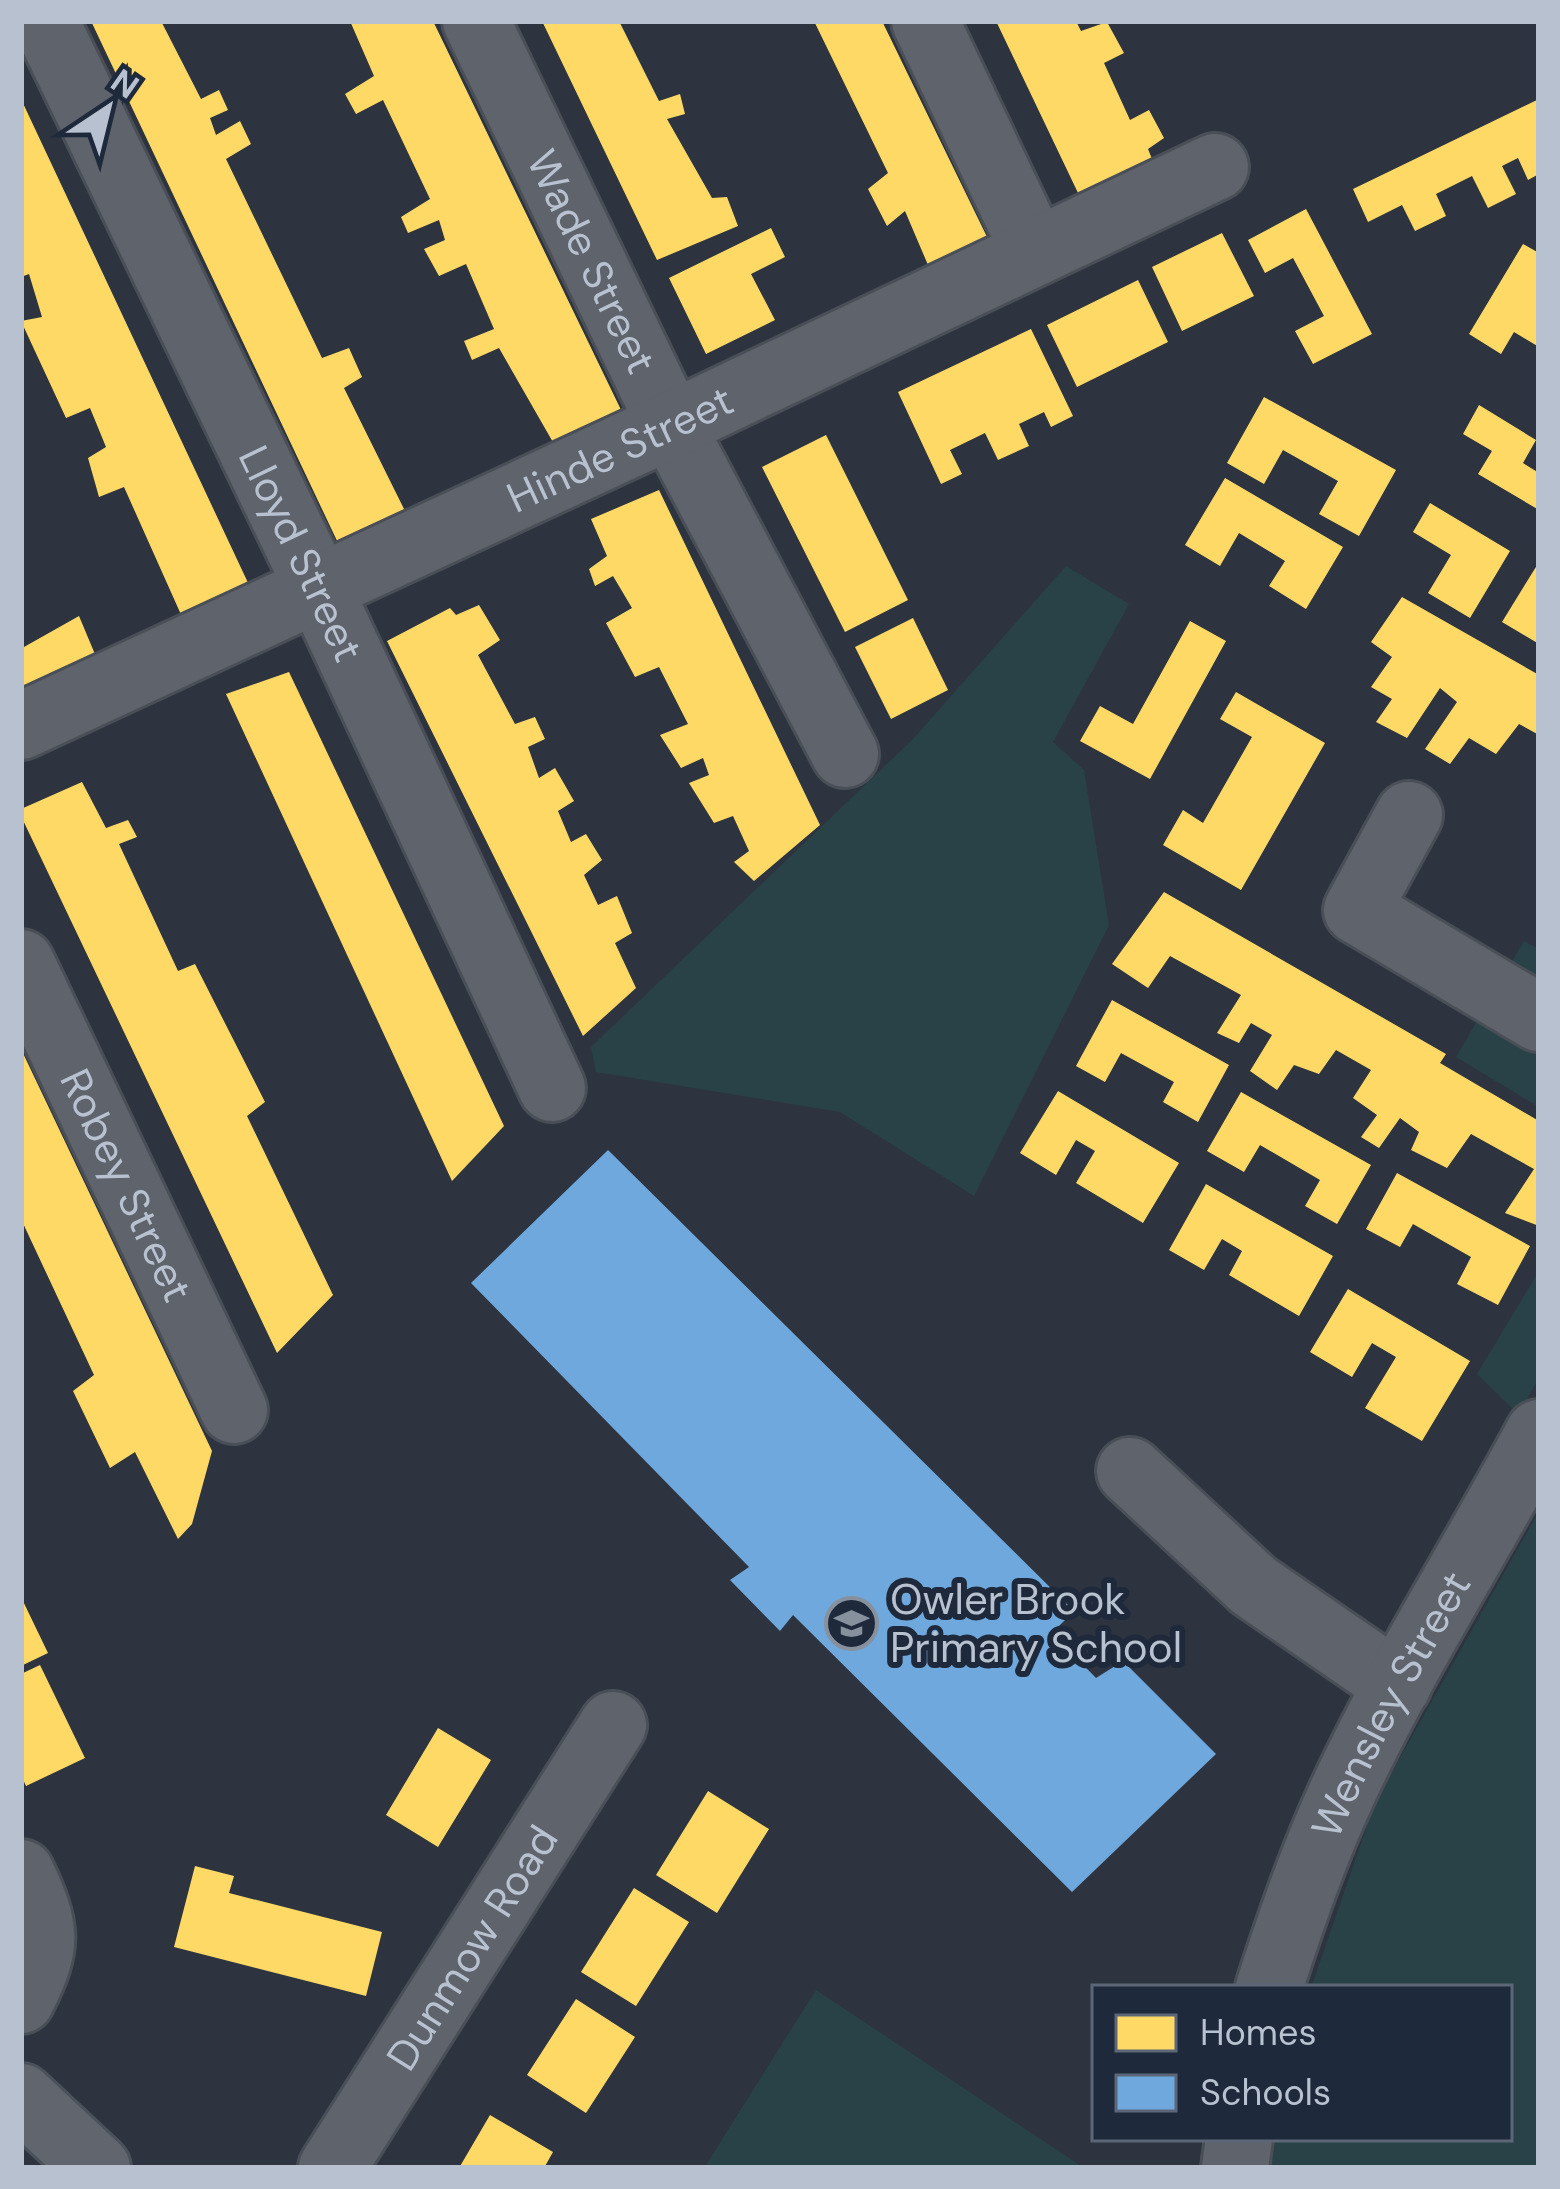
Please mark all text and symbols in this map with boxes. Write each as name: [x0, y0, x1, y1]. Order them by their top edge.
north arrow: [48, 48, 168, 168]
text: N: [103, 59, 147, 108]
street label: Wade Street: [515, 141, 669, 382]
street label: Hinde Street: [498, 372, 742, 525]
street label: Lloyd Street: [226, 437, 376, 670]
street label: Robey Street: [48, 1060, 206, 1310]
street label: Wensley Street: [1298, 1561, 1483, 1846]
place label: Owler Brook Primary School: [890, 1572, 1182, 1675]
school or university icon: Owler Brook Primary School: [823, 1595, 879, 1651]
street label: Dunmow Road: [374, 1815, 570, 2080]
legend: [1092, 1985, 1512, 2141]
text: Homes: [1200, 2009, 1316, 2056]
text: Schools: [1200, 2069, 1331, 2116]

